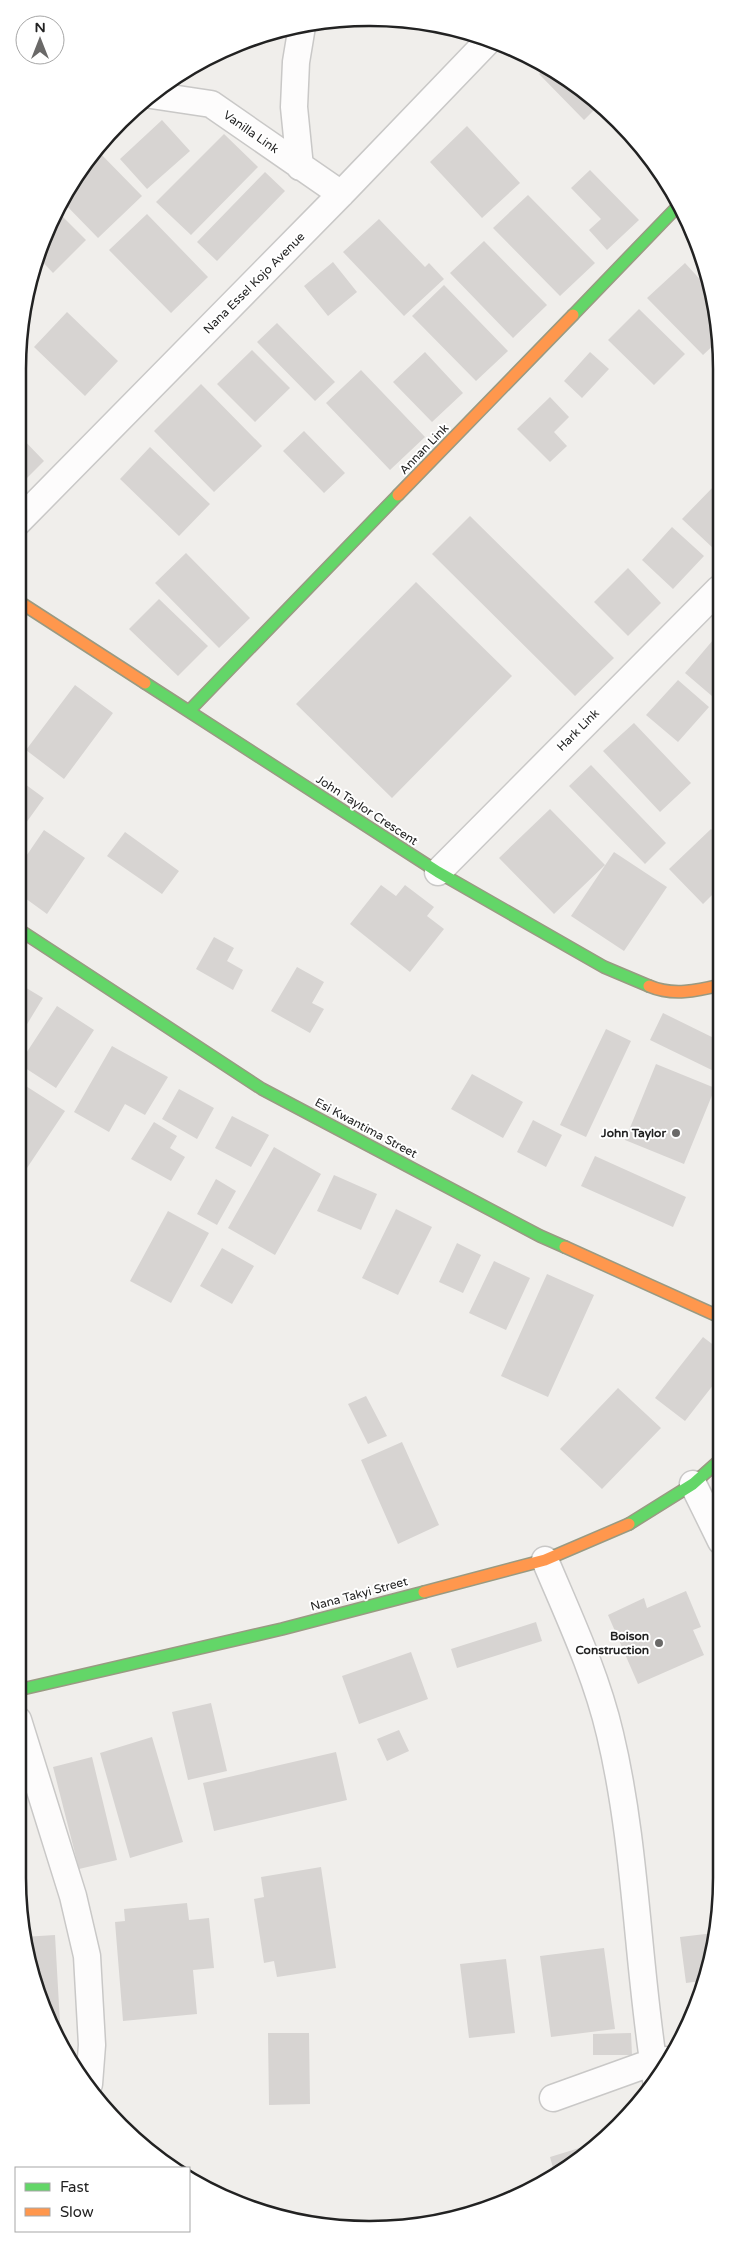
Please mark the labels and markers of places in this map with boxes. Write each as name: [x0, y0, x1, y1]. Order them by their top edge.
place label: John Taylor: [600, 1126, 666, 1141]
marker: John Taylor: [670, 1127, 682, 1139]
place label: Boison Construction: [575, 1629, 649, 1657]
marker: Boison Construction: [653, 1637, 665, 1649]

